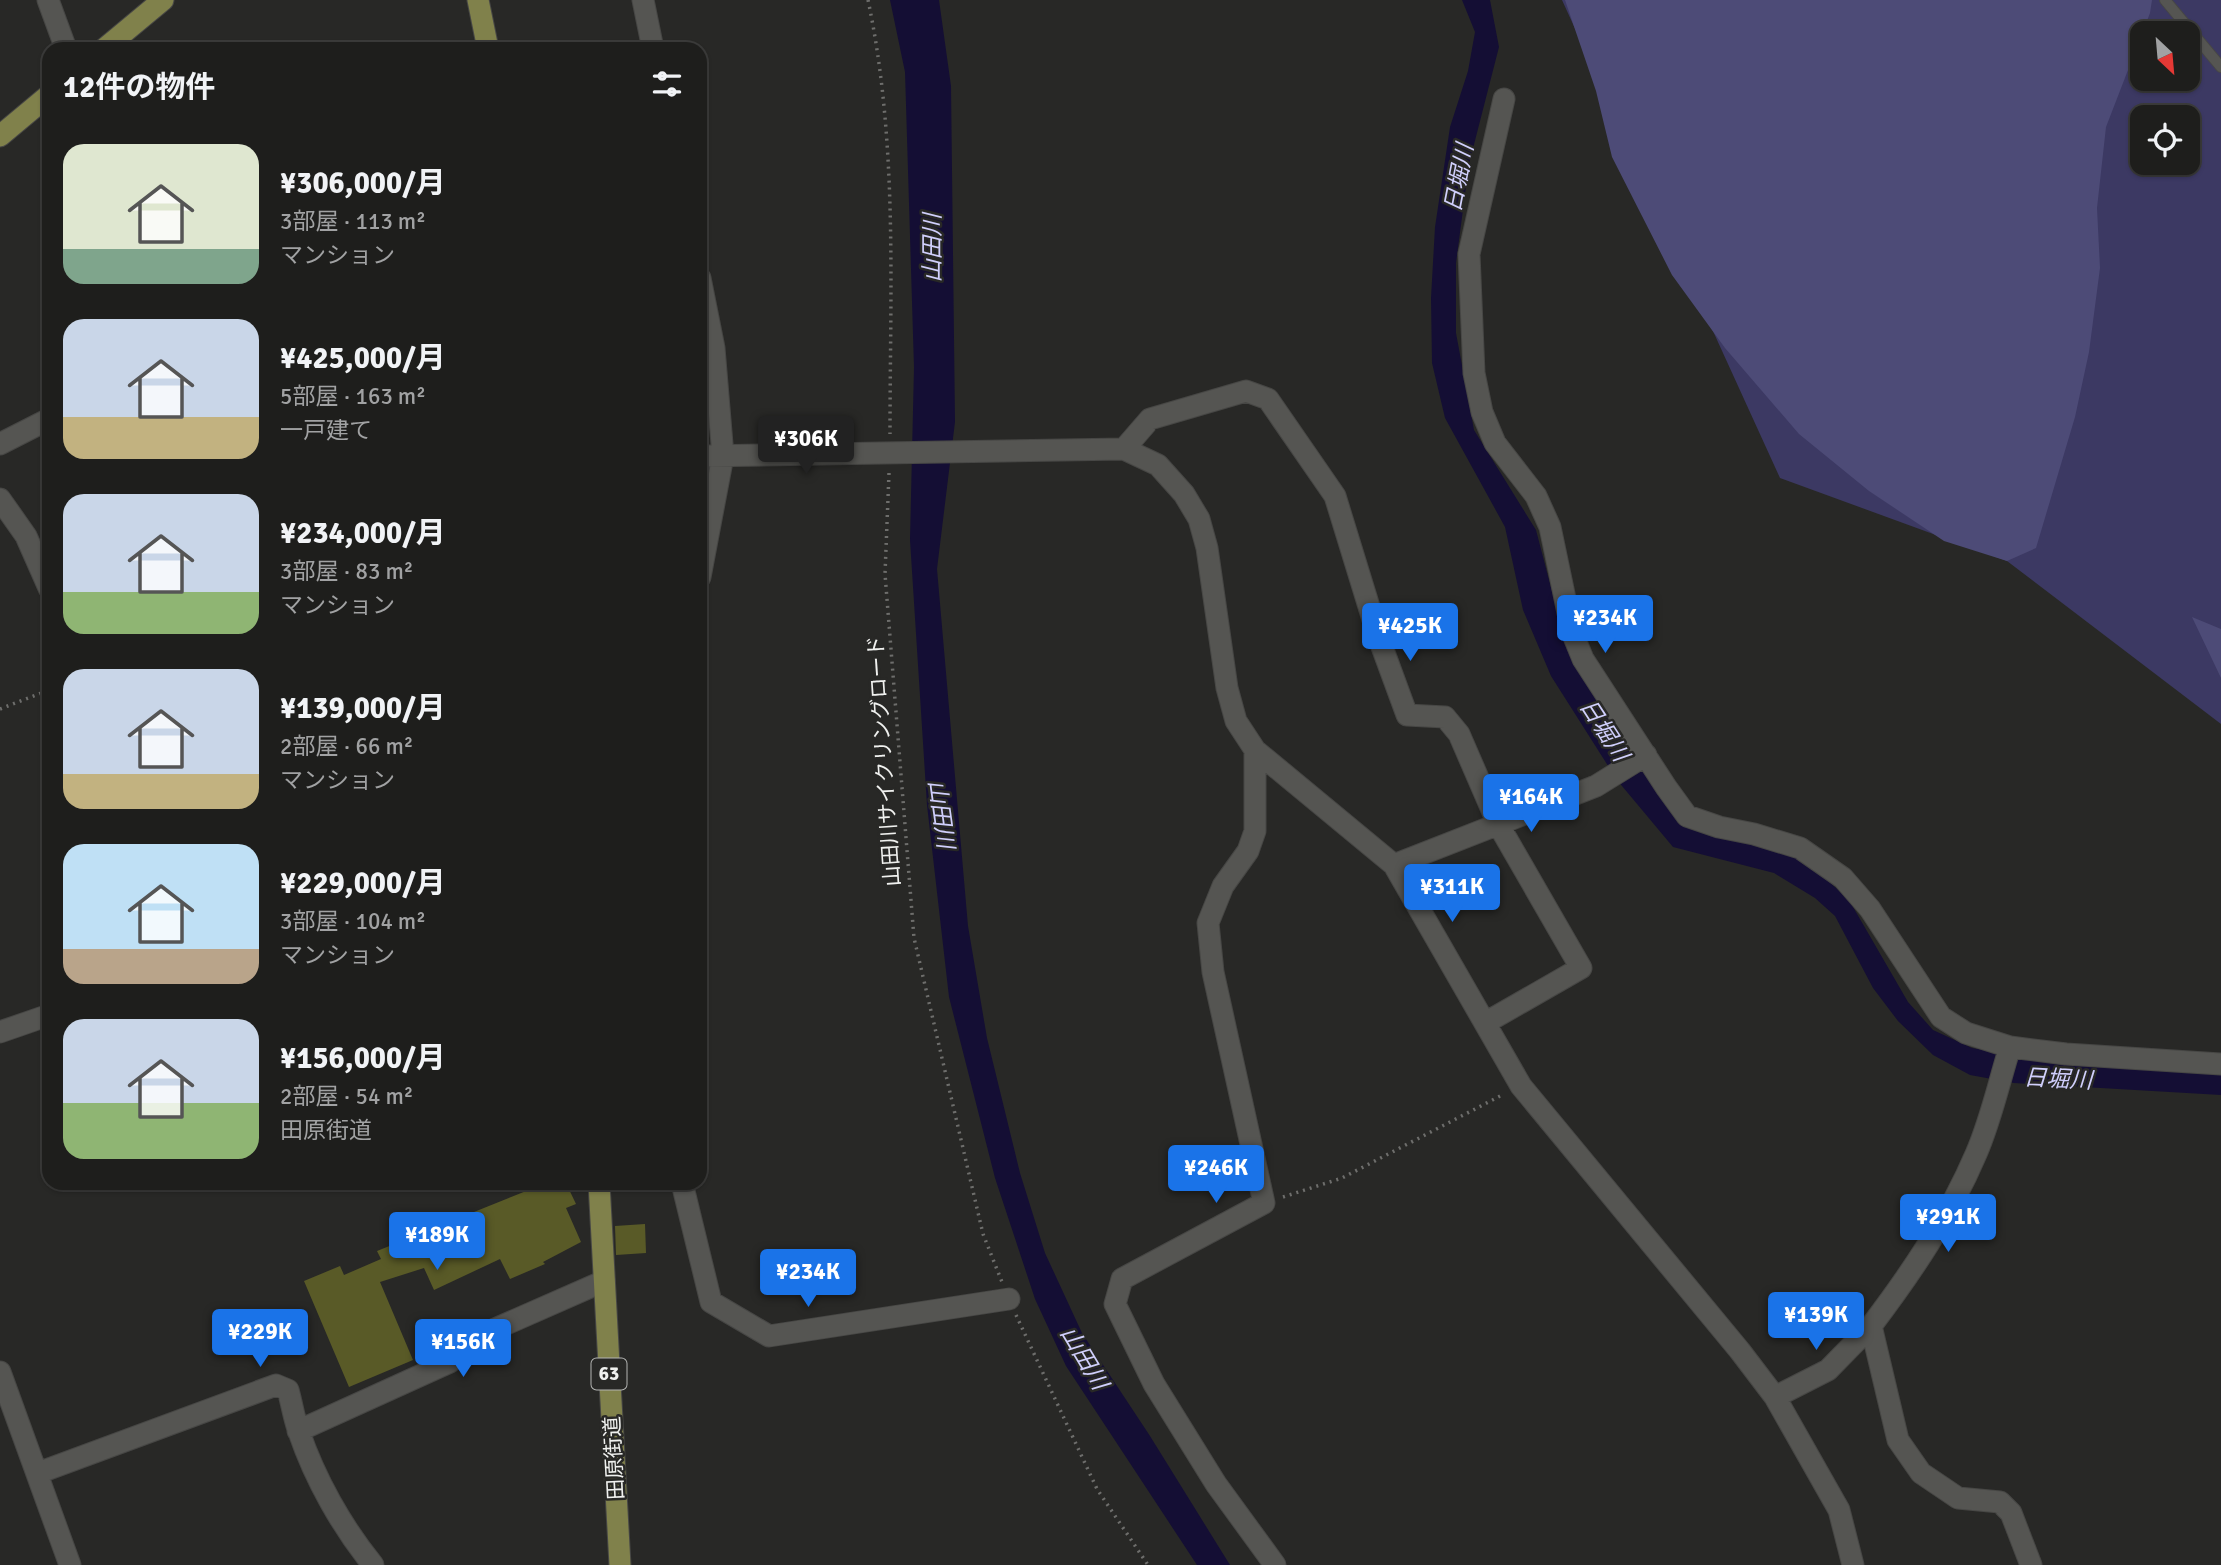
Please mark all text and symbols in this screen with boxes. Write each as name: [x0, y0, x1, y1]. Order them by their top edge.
north arrow: [2130, 21, 2200, 91]
map controls: [2130, 21, 2200, 175]
icon: filters: [648, 65, 686, 103]
text: 12件の物件: [63, 69, 215, 106]
button: locate: [2130, 105, 2200, 175]
water label: 日堀川: [1438, 138, 1480, 215]
text: ¥306,000/月: [280, 165, 446, 202]
icon: home: [119, 172, 203, 256]
text: 3部屋 · 113 m²: [280, 207, 426, 236]
water label: 山田川: [918, 211, 947, 283]
text: マンション: [280, 241, 395, 270]
text: ¥425,000/月: [280, 340, 446, 377]
icon: home: [119, 347, 203, 431]
text: 5部屋 · 163 m²: [280, 382, 426, 411]
text: 一戸建て: [280, 416, 372, 445]
pin: ¥306K: [757, 416, 855, 476]
text: ¥306K: [774, 424, 838, 453]
text: ¥234,000/月: [280, 515, 446, 552]
icon: home: [119, 522, 203, 606]
text: 3部屋 · 83 m²: [280, 557, 413, 586]
text: マンション: [280, 591, 395, 620]
pin: ¥234K: [1556, 596, 1654, 655]
text: ¥234K: [1573, 603, 1637, 632]
pin: ¥425K: [1361, 604, 1459, 663]
text: ¥425K: [1378, 611, 1442, 640]
street label: 山田川サイクリングロード: [862, 635, 906, 887]
text: ¥139,000/月: [280, 690, 446, 727]
water label: 日堀川: [1573, 693, 1637, 769]
icon: home: [119, 697, 203, 781]
text: 2部屋 · 66 m²: [280, 732, 413, 761]
text: マンション: [280, 766, 395, 795]
pin: ¥164K: [1482, 774, 1580, 834]
water label: 山田川: [922, 778, 961, 853]
text: ¥164K: [1499, 782, 1563, 811]
pin: ¥311K: [1403, 864, 1501, 924]
text: ¥229,000/月: [280, 865, 446, 902]
icon: home: [119, 872, 203, 956]
text: ¥311K: [1420, 872, 1484, 901]
text: 3部屋 · 104 m²: [280, 907, 426, 936]
text: マンション: [280, 941, 395, 970]
text: ¥156,000/月: [280, 1040, 446, 1077]
icon: home: [119, 1047, 203, 1131]
water label: 日堀川: [2023, 1063, 2096, 1095]
text: 2部屋 · 54 m²: [280, 1082, 413, 1111]
text: 田原街道: [280, 1116, 372, 1145]
pin: ¥246K: [1167, 1146, 1265, 1205]
text: ¥246K: [1184, 1153, 1248, 1182]
pin: ¥291K: [1899, 1194, 1997, 1254]
text: ¥291K: [1916, 1202, 1980, 1231]
pin: ¥189K: [388, 1212, 486, 1272]
text: ¥189K: [405, 1220, 469, 1249]
pin: ¥234K: [759, 1250, 857, 1309]
text: ¥234K: [776, 1257, 840, 1286]
pin: ¥139K: [1767, 1292, 1865, 1352]
text: ¥139K: [1784, 1300, 1848, 1329]
pin: ¥229K: [211, 1310, 309, 1369]
text: ¥229K: [228, 1317, 292, 1346]
pin: ¥156K: [414, 1320, 512, 1379]
water label: 山田川: [1054, 1321, 1116, 1398]
text: ¥156K: [431, 1327, 495, 1356]
road number: 63: [592, 1358, 626, 1390]
street label: 田原街道: [599, 1415, 629, 1501]

